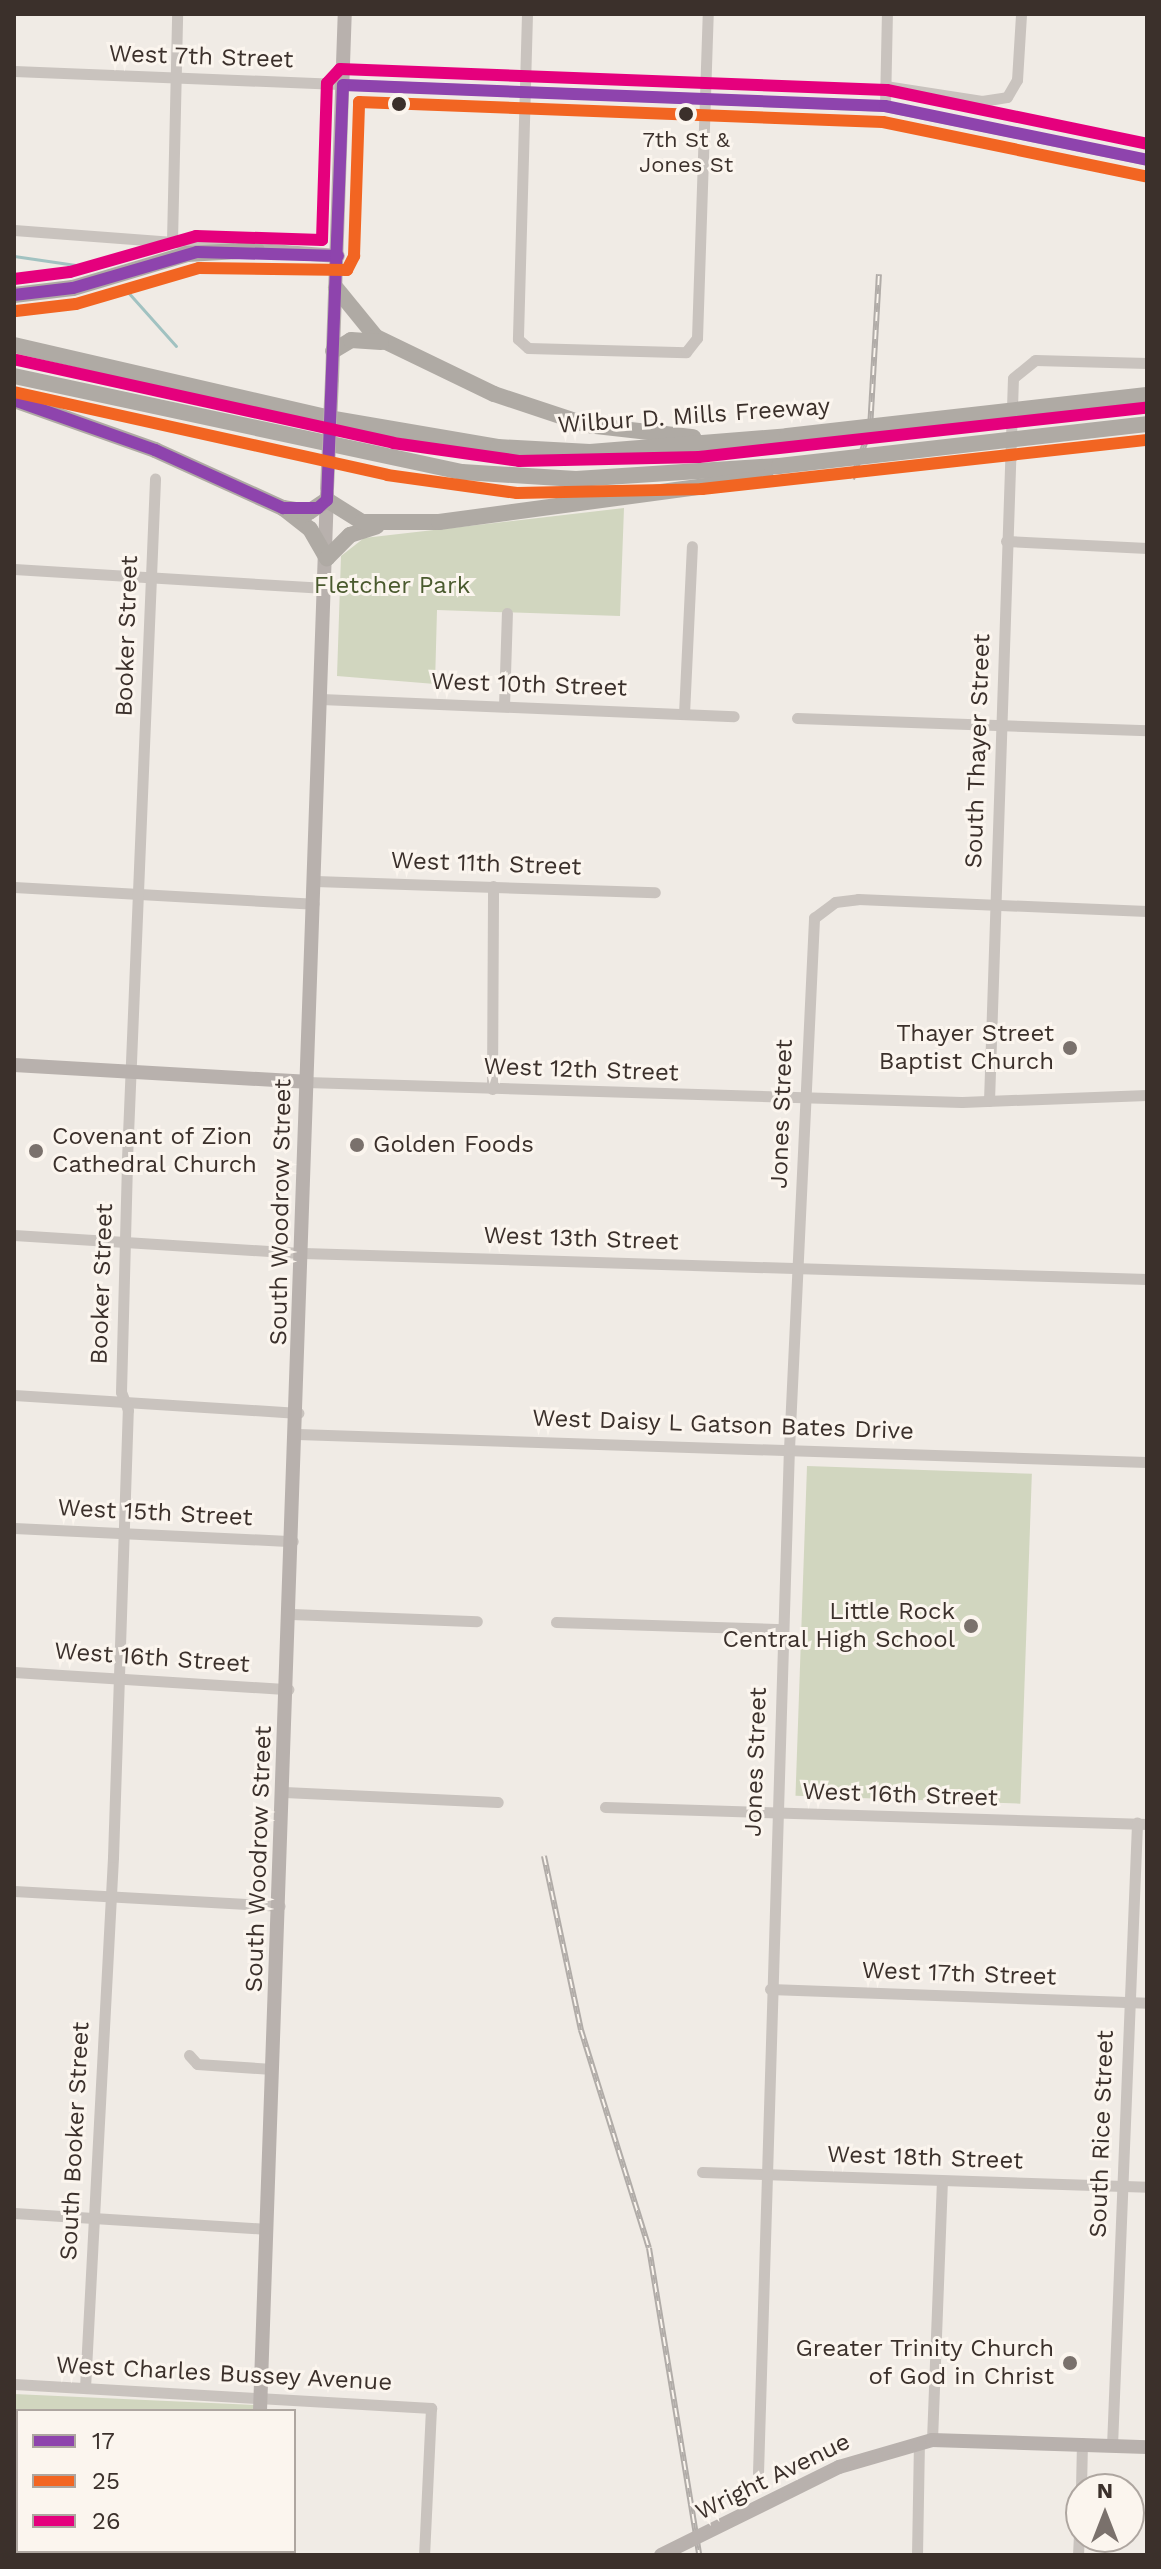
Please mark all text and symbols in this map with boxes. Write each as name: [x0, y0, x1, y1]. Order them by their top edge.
street label: West 7th Street: [108, 39, 294, 75]
unlabelled marker: [391, 96, 407, 112]
marker: 7th St & Jones St: [678, 106, 694, 122]
place label: 7th St & Jones St: [639, 126, 733, 178]
street label: Wilbur D. Mills Freeway: [556, 392, 832, 440]
street label: Booker Street: [110, 555, 144, 717]
park label: Fletcher Park: [313, 572, 471, 600]
street label: South Thayer Street: [959, 633, 997, 869]
street label: West 10th Street: [430, 667, 628, 703]
street label: West 11th Street: [390, 846, 582, 882]
place label: Thayer Street Baptist Church: [879, 1020, 1054, 1076]
street label: Jones Street: [765, 1039, 799, 1189]
marker: Thayer Street Baptist Church: [1061, 1039, 1079, 1057]
street label: West 12th Street: [483, 1052, 679, 1088]
street label: South Woodrow Street: [264, 1078, 298, 1346]
place label: Covenant of Zion Cathedral Church: [52, 1123, 258, 1179]
place label: Golden Foods: [373, 1131, 534, 1159]
marker: Golden Foods: [348, 1136, 366, 1154]
marker: Covenant of Zion Cathedral Church: [27, 1142, 45, 1160]
street label: Booker Street: [85, 1203, 119, 1365]
street label: West 13th Street: [483, 1221, 679, 1257]
street label: West Daisy L Gatson Bates Drive: [531, 1404, 915, 1446]
street label: West 15th Street: [57, 1494, 253, 1532]
place label: Little Rock Central High School: [722, 1598, 955, 1654]
marker: Little Rock Central High School: [962, 1617, 980, 1635]
street label: West 16th Street: [53, 1637, 251, 1679]
street label: Jones Street: [739, 1687, 773, 1837]
street label: South Woodrow Street: [240, 1725, 278, 1993]
street label: West 16th Street: [801, 1777, 999, 1813]
street label: West 17th Street: [861, 1956, 1057, 1992]
street label: South Booker Street: [54, 2021, 96, 2261]
street label: South Rice Street: [1084, 2030, 1120, 2238]
street label: West 18th Street: [826, 2140, 1024, 2176]
place label: Greater Trinity Church of God in Christ: [794, 2335, 1054, 2391]
street label: West Charles Bussey Avenue: [54, 2351, 394, 2397]
marker: Greater Trinity Church of God in Christ: [1061, 2354, 1079, 2372]
legend: [16, 2409, 296, 2553]
text: 17: [92, 2427, 115, 2455]
street label: Wright Avenue: [691, 2427, 855, 2527]
text: 25: [92, 2467, 120, 2495]
north arrow: [1065, 2473, 1145, 2553]
text: N: [1097, 2478, 1113, 2503]
text: 26: [92, 2507, 121, 2535]

